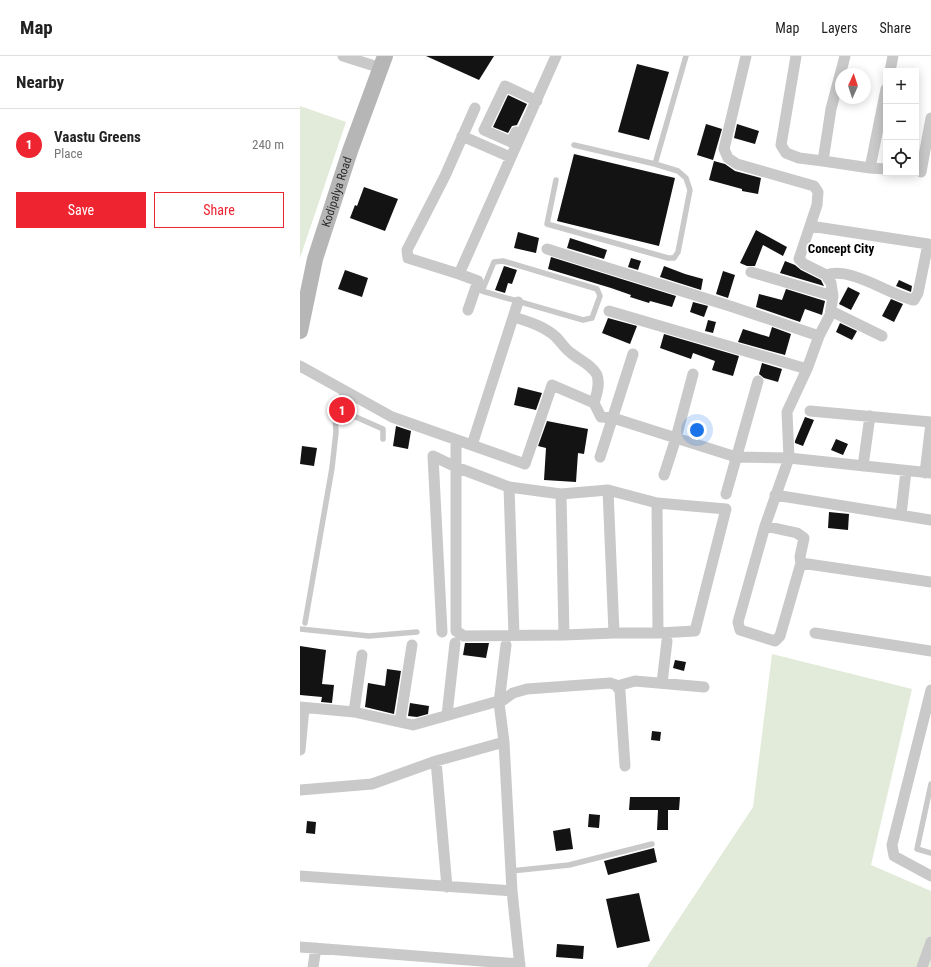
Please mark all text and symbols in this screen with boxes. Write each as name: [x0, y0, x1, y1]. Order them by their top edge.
text: Map: [20, 16, 53, 39]
text: Map: [775, 20, 799, 36]
text: Layers: [821, 20, 858, 36]
text: Share: [880, 20, 911, 36]
north arrow: [835, 68, 871, 104]
map controls: [883, 68, 919, 176]
button: +: [883, 68, 919, 104]
text: Nearby: [16, 72, 64, 92]
button: −: [883, 104, 919, 140]
text: Vaastu Greens: [54, 128, 141, 146]
text: 1: [26, 137, 32, 152]
text: 240 m: [252, 137, 284, 152]
button: locate: [883, 140, 919, 176]
text: Place: [54, 146, 83, 161]
street label: Kodipalya Road: [319, 155, 355, 229]
button: Save: [16, 192, 146, 228]
button: Share: [154, 192, 284, 228]
district label: Concept City: [808, 241, 874, 256]
pin: 1: [329, 395, 355, 425]
your location: [687, 420, 707, 440]

